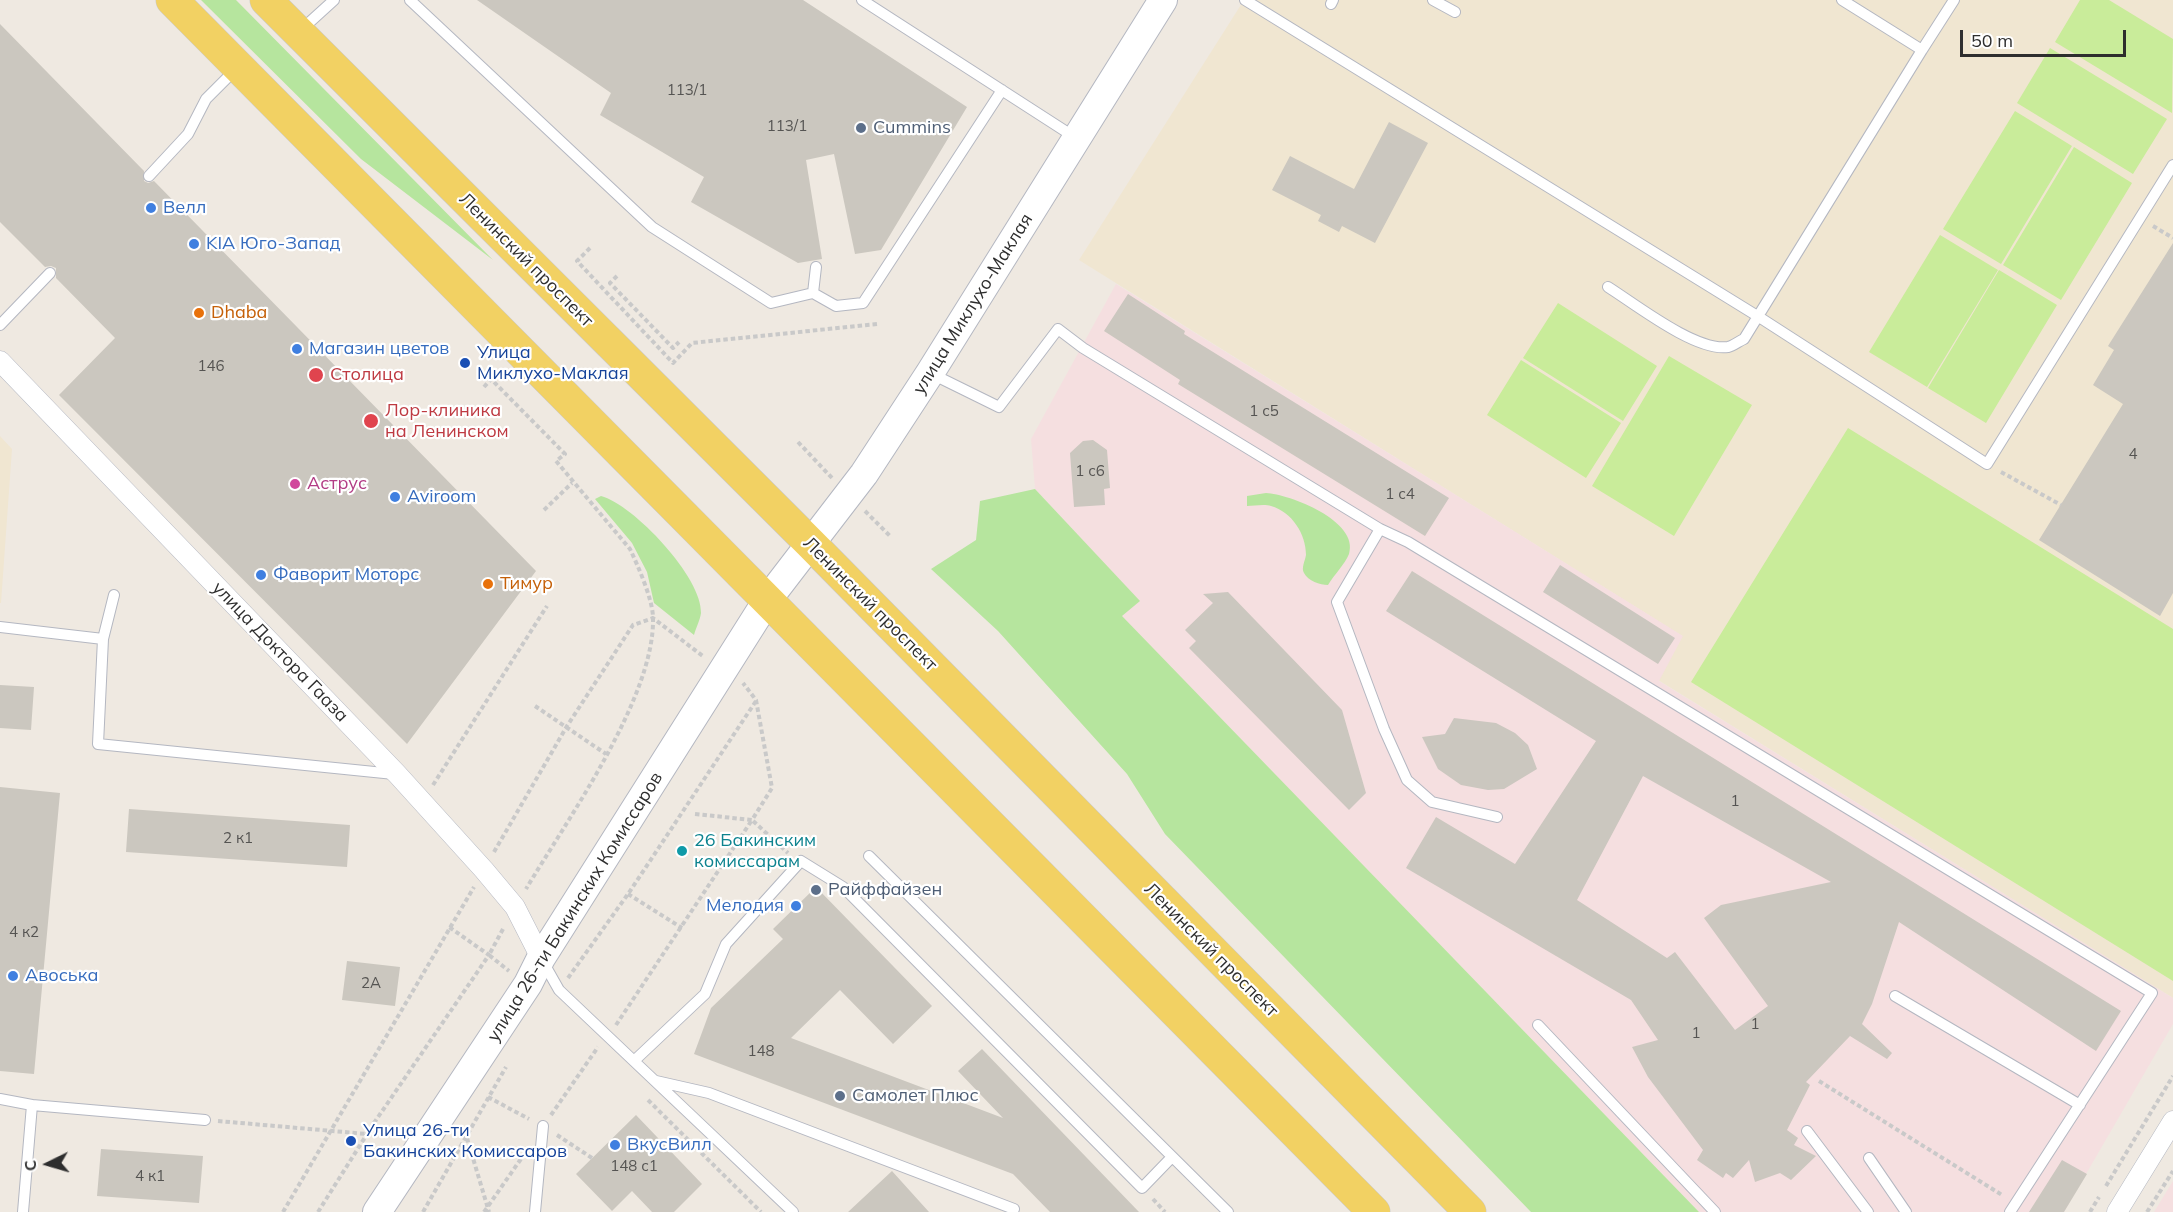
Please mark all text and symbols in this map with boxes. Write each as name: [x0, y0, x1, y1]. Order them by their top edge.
scale bar: [1963, 18, 2130, 56]
text: 50 m: [1971, 29, 2013, 52]
house number: 113/1: [667, 81, 707, 99]
house number: 113/1: [767, 117, 807, 135]
place label: Cummins: [873, 117, 951, 139]
marker: Cummins: [854, 121, 868, 135]
street label: Ленинский проспект: [455, 189, 597, 331]
place label: Велл: [163, 197, 206, 219]
marker: Велл: [144, 201, 158, 215]
street label: улица Миклухо-Маклая: [909, 210, 1037, 398]
place label: KIA Юго-Запад: [206, 233, 341, 255]
marker: KIA Юго-Запад: [187, 237, 201, 251]
place label: Dhaba: [211, 302, 267, 324]
marker: Dhaba: [192, 306, 206, 320]
place label: Магазин цветов: [309, 338, 449, 360]
marker: Магазин цветов: [290, 342, 304, 356]
place label: Улица Миклухо-Маклая: [477, 342, 629, 385]
marker: Улица Миклухо-Маклая: [458, 356, 472, 370]
house number: 146: [198, 357, 224, 375]
place label: Столица: [330, 364, 404, 386]
marker: Столица: [307, 366, 325, 384]
place label: Лор-клиника на Ленинском: [385, 400, 509, 442]
house number: 1 с5: [1249, 402, 1279, 420]
marker: Лор-клиника на Ленинском: [362, 412, 380, 430]
house number: 4: [2129, 445, 2137, 463]
house number: 1 с6: [1075, 462, 1105, 480]
place label: Аструс: [307, 473, 367, 495]
marker: Аструс: [288, 477, 302, 491]
house number: 1 с4: [1385, 485, 1415, 503]
place label: Aviroom: [407, 486, 476, 508]
marker: Aviroom: [388, 490, 402, 504]
street label: Ленинский проспект: [799, 533, 941, 675]
place label: Фаворит Моторс: [273, 564, 419, 586]
marker: Фаворит Моторс: [254, 568, 268, 582]
place label: Тимур: [500, 573, 553, 595]
street label: улица Доктора Гааза: [207, 577, 353, 727]
marker: Тимур: [481, 577, 495, 591]
street label: улица 26-ти Бакинских Комиссаров: [483, 768, 667, 1046]
house number: 1: [1731, 792, 1739, 810]
house number: 2 к1: [223, 829, 253, 847]
place label: 26 Бакинским комиссарам: [694, 830, 816, 872]
marker: 26 Бакинским комиссарам: [675, 844, 689, 858]
place label: Райффайзен: [828, 879, 942, 901]
street label: Ленинский проспект: [1140, 879, 1282, 1021]
marker: Райффайзен: [809, 883, 823, 897]
place label: Мелодия: [706, 895, 784, 917]
marker: Мелодия: [789, 899, 803, 913]
house number: 4 к2: [9, 923, 39, 941]
place label: Авоська: [25, 965, 98, 987]
marker: Авоська: [6, 969, 20, 983]
house number: 2А: [361, 974, 381, 992]
house number: 1: [1751, 1015, 1759, 1033]
house number: 1: [1692, 1024, 1700, 1042]
house number: 148: [748, 1042, 774, 1060]
place label: Самолет Плюс: [852, 1085, 979, 1107]
marker: Самолет Плюс: [833, 1089, 847, 1103]
place label: Улица 26-ти Бакинских Комиссаров: [363, 1120, 567, 1162]
north arrow: [18, 1134, 78, 1194]
marker: Улица 26-ти Бакинских Комиссаров: [344, 1134, 358, 1148]
place label: ВкусВилл: [627, 1134, 712, 1156]
marker: ВкусВилл: [608, 1138, 622, 1152]
house number: 148 с1: [610, 1157, 658, 1175]
text: С: [20, 1159, 41, 1172]
house number: 4 к1: [135, 1167, 165, 1185]

